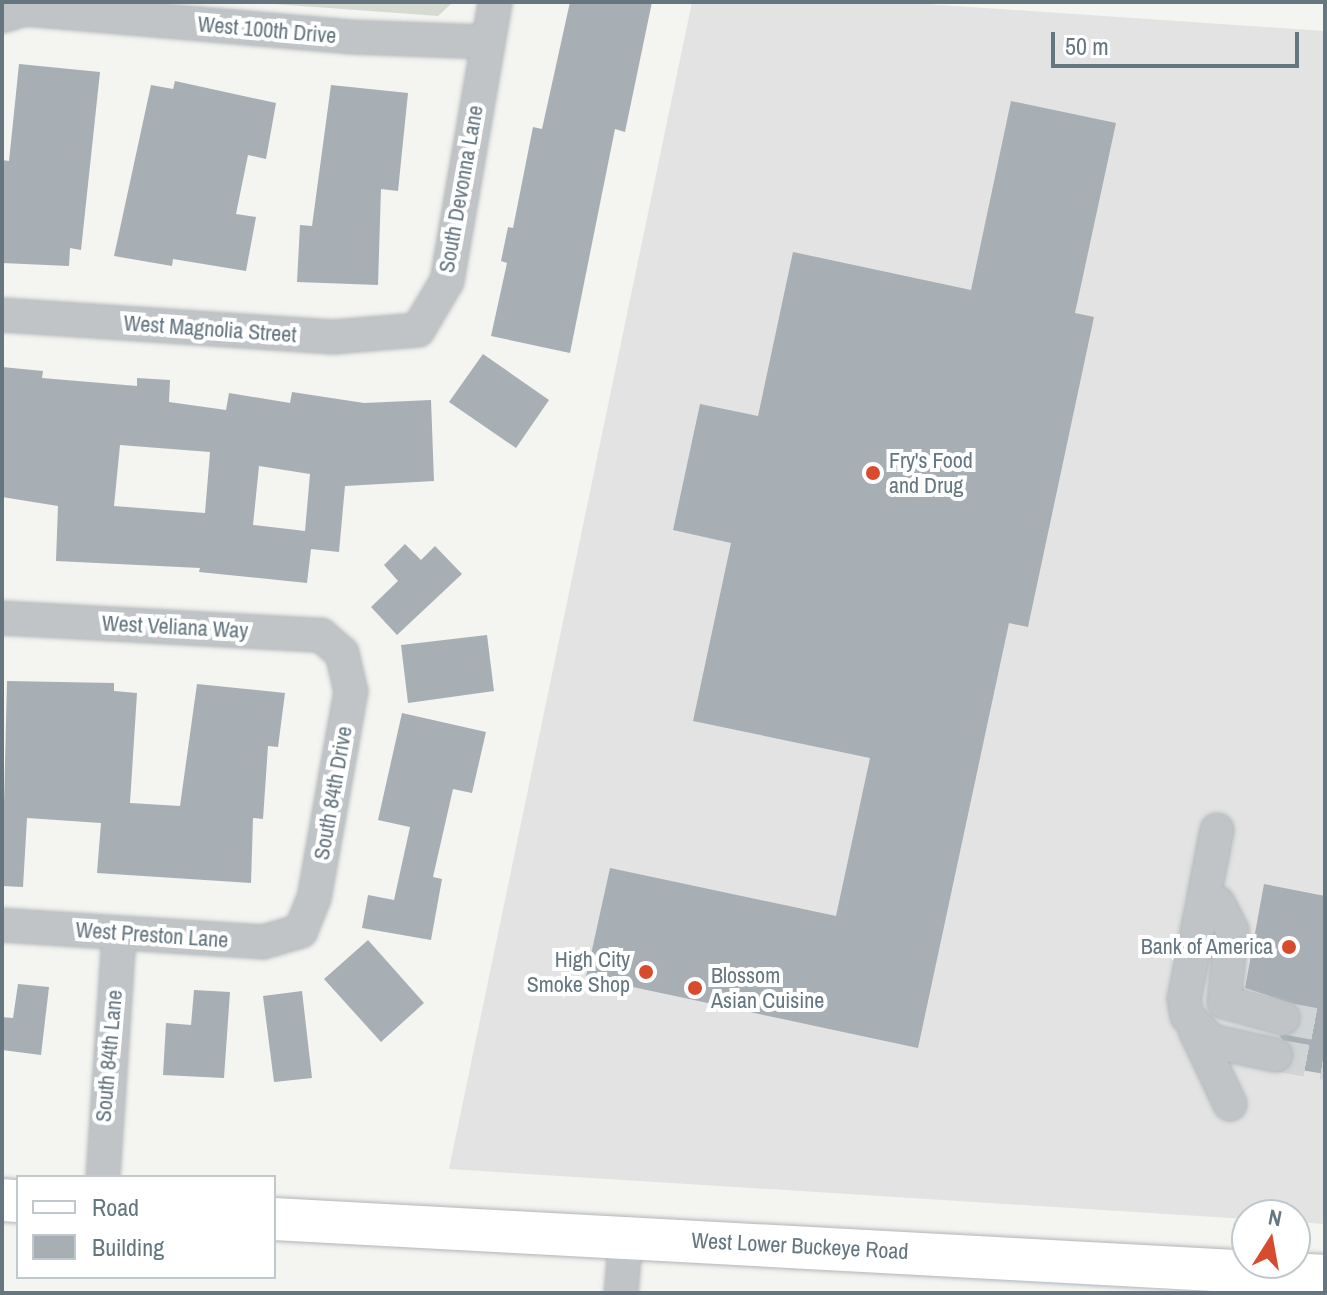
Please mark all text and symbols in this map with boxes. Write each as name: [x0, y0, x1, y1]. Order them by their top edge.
street label: West 100th Drive: [197, 11, 337, 49]
scale bar: [1055, 16, 1303, 66]
text: 50 m: [1065, 30, 1109, 62]
street label: South Devonna Lane: [433, 103, 489, 275]
street label: West Magnolia Street: [123, 310, 297, 348]
place label: Fry's Food and Drug: [889, 447, 973, 498]
marker: Fry's Food and Drug: [864, 464, 882, 482]
street label: West Veliana Way: [101, 610, 249, 644]
street label: South 84th Drive: [308, 724, 358, 862]
street label: West Preston Lane: [75, 916, 229, 954]
place label: Bank of America: [1140, 934, 1273, 960]
marker: Bank of America: [1280, 938, 1298, 956]
place label: High City Smoke Shop: [527, 946, 630, 998]
place label: Blossom Asian Cuisine: [711, 962, 824, 1014]
marker: High City Smoke Shop: [637, 963, 655, 981]
marker: Blossom Asian Cuisine: [686, 979, 704, 997]
street label: South 84th Lane: [90, 989, 128, 1123]
legend: [16, 1175, 276, 1279]
text: Road: [92, 1191, 139, 1223]
north arrow: [1231, 1199, 1311, 1279]
text: N: [1266, 1201, 1284, 1233]
street label: West Lower Buckeye Road: [691, 1227, 909, 1265]
text: Building: [92, 1231, 164, 1263]

